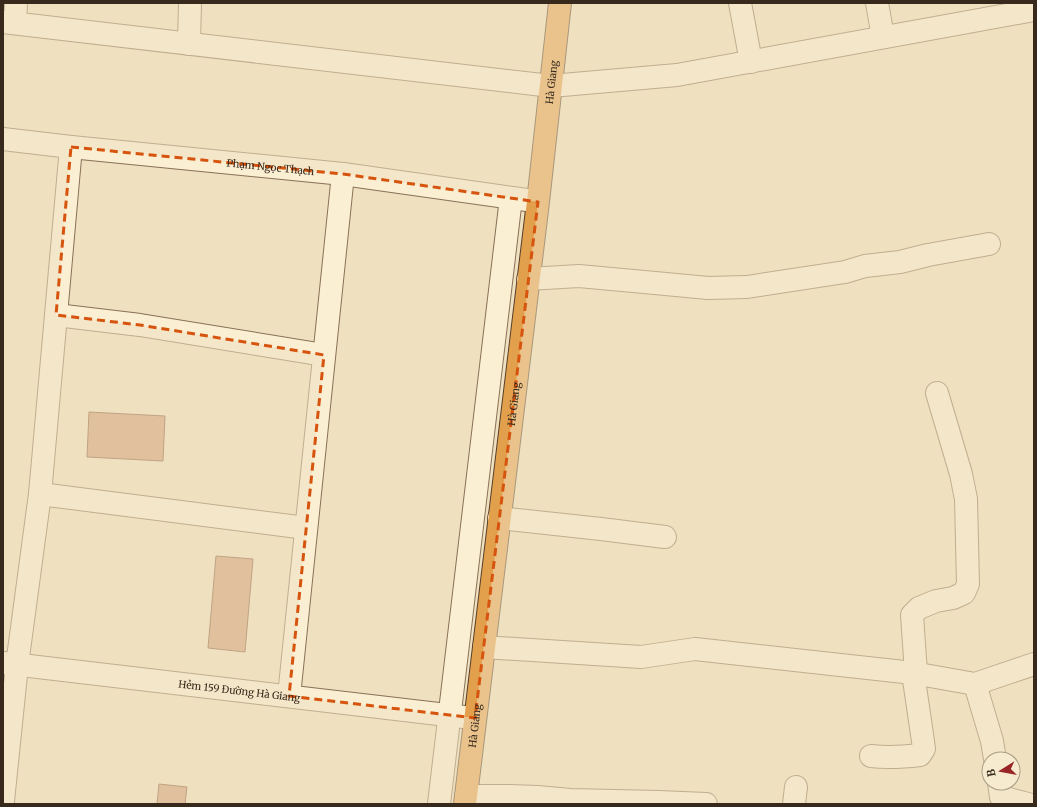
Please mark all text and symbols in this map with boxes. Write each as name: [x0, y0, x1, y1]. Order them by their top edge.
street label: Hà Giang: [543, 60, 561, 105]
street label: Phạm Ngọc Thạch: [226, 156, 315, 178]
street label: Hà Giang: [505, 381, 523, 427]
street label: Hẻm 159 Đường Hà Giang: [178, 678, 301, 705]
street label: Hà Giang: [466, 703, 484, 748]
north arrow: [981, 751, 1021, 791]
text: B: [984, 768, 999, 778]

